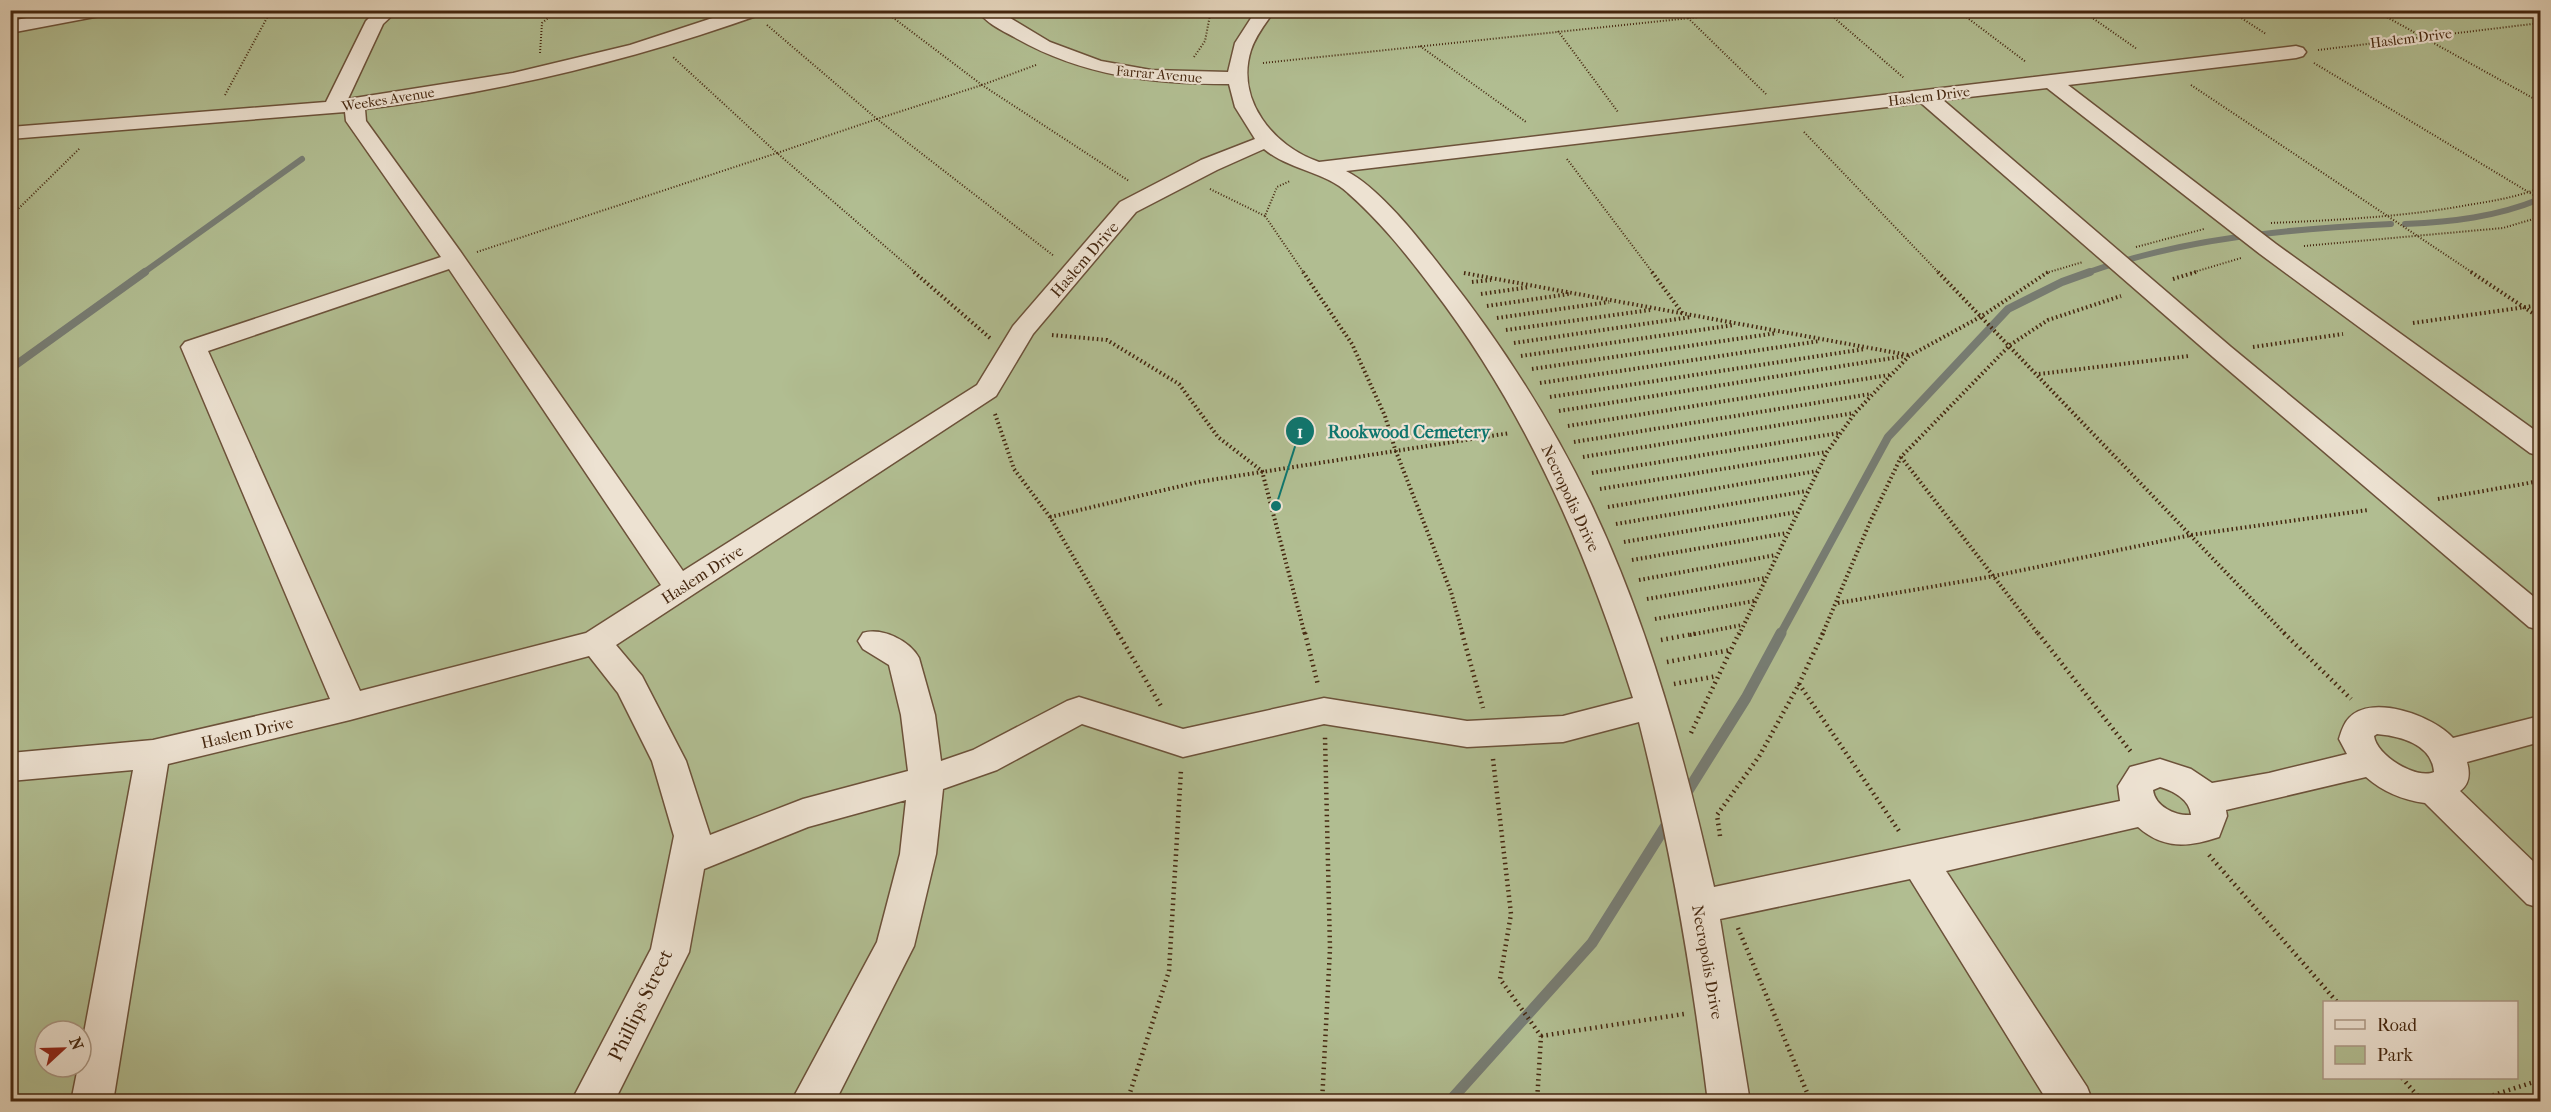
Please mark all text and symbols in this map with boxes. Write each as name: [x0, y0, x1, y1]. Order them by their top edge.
street label: Haslem Drive: [2369, 25, 2453, 52]
street label: Farrar Avenue: [1115, 62, 1203, 87]
street label: Haslem Drive: [1887, 83, 1971, 110]
street label: Weekes Avenue: [339, 84, 436, 115]
street label: Haslem Drive: [1046, 218, 1122, 301]
callout: Rookwood Cemetery: [1285, 413, 1502, 449]
text: 1: [1297, 422, 1303, 443]
text: Rookwood Cemetery: [1328, 422, 1492, 443]
street label: Necropolis Drive: [1537, 442, 1604, 555]
street label: Haslem Drive: [658, 541, 747, 608]
street label: Haslem Drive: [199, 713, 295, 752]
street label: Necropolis Drive: [1688, 903, 1727, 1021]
street label: Phillips Street: [603, 946, 677, 1065]
legend: [2323, 1001, 2518, 1079]
text: Road: [2377, 1015, 2417, 1036]
north arrow: [33, 1019, 93, 1079]
text: N: [65, 1034, 88, 1054]
text: Park: [2377, 1045, 2414, 1066]

